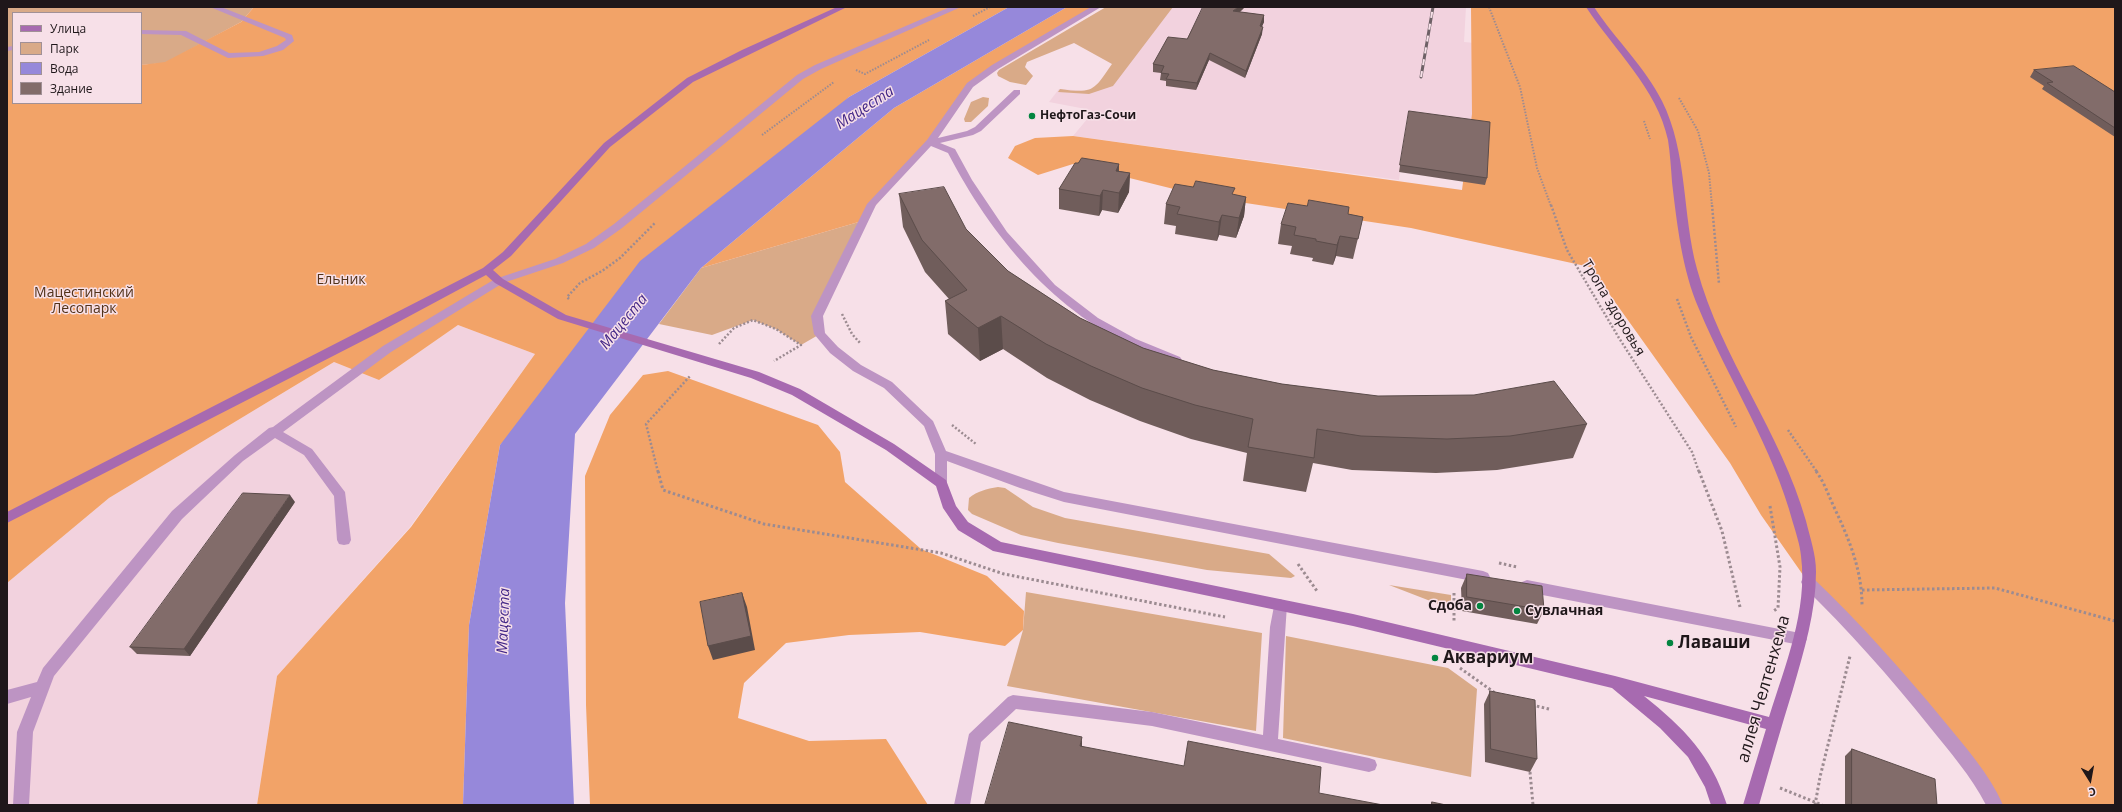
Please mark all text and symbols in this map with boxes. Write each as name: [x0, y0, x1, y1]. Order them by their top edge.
legend: [12, 12, 142, 104]
text: Улица: [50, 20, 86, 37]
text: Парк: [50, 40, 79, 57]
text: Вода: [50, 60, 79, 77]
text: Здание: [50, 80, 93, 97]
water label: Мацеста: [833, 83, 897, 133]
place label: НефтоГаз-Сочи: [1040, 109, 1136, 123]
marker: НефтоГаз-Сочи: [1027, 111, 1037, 121]
street label: Тропа здоровья: [1578, 257, 1648, 359]
park label: Ельник: [316, 272, 366, 288]
park label: Мацестинский Лесопарк: [34, 285, 134, 318]
water label: Мацеста: [596, 291, 652, 353]
water label: Мацеста: [494, 588, 514, 654]
place label: Сдоба: [1428, 598, 1472, 614]
marker: Сдоба: [1475, 601, 1485, 611]
place label: Сувлачная: [1525, 603, 1603, 619]
marker: Сувлачная: [1512, 606, 1522, 616]
street label: аллея Челтенхема: [1733, 613, 1795, 765]
place label: Лаваши: [1678, 633, 1751, 653]
marker: Лаваши: [1665, 638, 1675, 648]
place label: Аквариум: [1443, 648, 1533, 668]
marker: Аквариум: [1430, 653, 1440, 663]
north arrow: [2070, 760, 2110, 800]
text: С: [2088, 784, 2097, 800]

